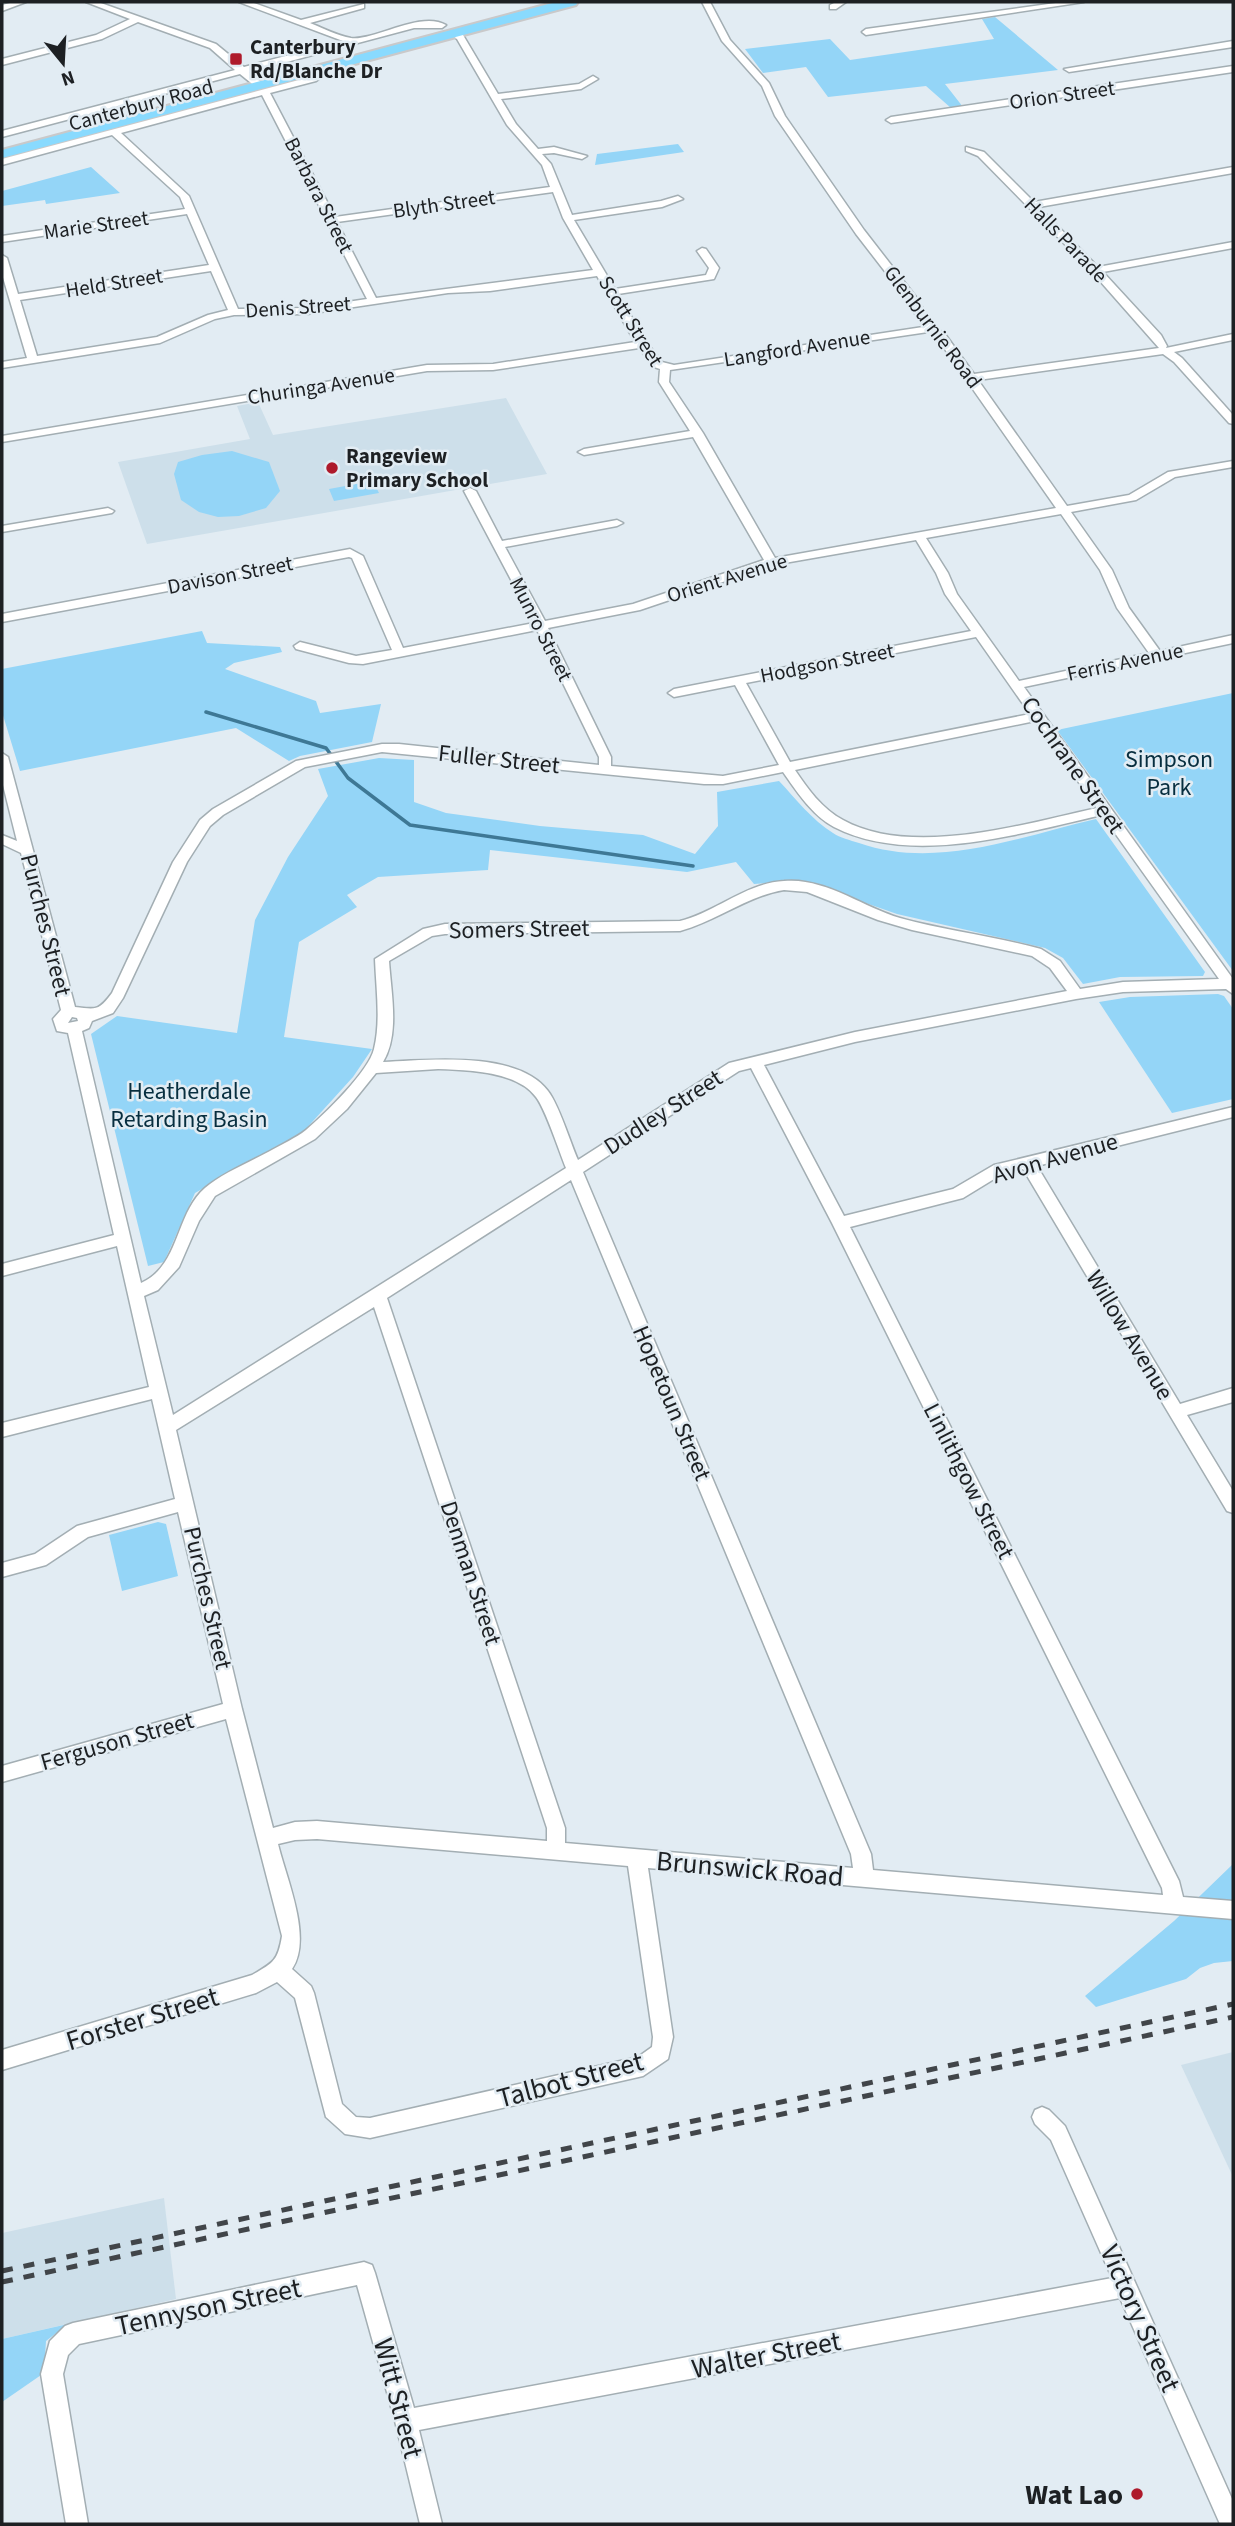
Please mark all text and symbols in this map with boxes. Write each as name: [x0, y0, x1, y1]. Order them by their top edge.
north arrow: [28, 28, 98, 98]
place label: Canterbury Rd/Blanche Dr: [250, 32, 383, 86]
marker: Canterbury Rd/Blanche Dr: [228, 51, 244, 67]
text: N: [58, 63, 78, 93]
street label: Canterbury Road: [65, 71, 217, 139]
street label: Orion Street: [1007, 73, 1117, 117]
street label: Barbara Street: [277, 132, 361, 258]
street label: Blyth Street: [391, 182, 497, 226]
street label: Halls Parade: [1017, 190, 1115, 290]
street label: Marie Street: [42, 203, 150, 247]
street label: Glenburnie Road: [877, 259, 989, 395]
street label: Held Street: [63, 261, 165, 305]
street label: Scott Street: [591, 270, 671, 372]
street label: Denis Street: [244, 288, 352, 326]
street label: Langford Avenue: [722, 322, 872, 374]
street label: Churinga Avenue: [245, 360, 397, 412]
place label: Rangeview Primary School: [346, 441, 488, 495]
marker: Rangeview Primary School: [324, 460, 340, 476]
street label: Orient Avenue: [663, 545, 791, 611]
street label: Davison Street: [165, 548, 295, 602]
street label: Munro Street: [502, 572, 580, 686]
street label: Hodgson Street: [757, 635, 897, 691]
street label: Ferris Avenue: [1064, 635, 1186, 689]
street label: Cochrane Street: [1012, 689, 1133, 841]
street label: Fuller Street: [436, 736, 561, 783]
park label: Simpson Park: [1125, 742, 1213, 805]
street label: Purches Street: [11, 850, 80, 1000]
street label: Somers Street: [448, 911, 590, 948]
street label: Dudley Street: [597, 1061, 730, 1164]
park label: Heatherdale Retarding Basin: [110, 1074, 268, 1137]
street label: Avon Avenue: [988, 1124, 1122, 1193]
street label: Willow Avenue: [1077, 1264, 1182, 1407]
street label: Hopetoun Street: [623, 1320, 720, 1486]
street label: Linlithgow Street: [914, 1397, 1023, 1565]
street label: Denman Street: [431, 1496, 510, 1650]
street label: Purches Street: [174, 1523, 241, 1673]
street label: Ferguson Street: [36, 1703, 198, 1780]
street label: Brunswick Road: [655, 1841, 845, 1897]
street label: Forster Street: [61, 1977, 224, 2061]
street label: Talbot Street: [493, 2041, 648, 2119]
street label: Victory Street: [1090, 2238, 1191, 2399]
street label: Tennyson Street: [112, 2268, 305, 2346]
street label: Walter Street: [688, 2321, 845, 2389]
street label: Witt Street: [363, 2334, 433, 2463]
place label: Wat Lao: [1025, 2475, 1123, 2515]
marker: Wat Lao: [1129, 2486, 1145, 2502]

